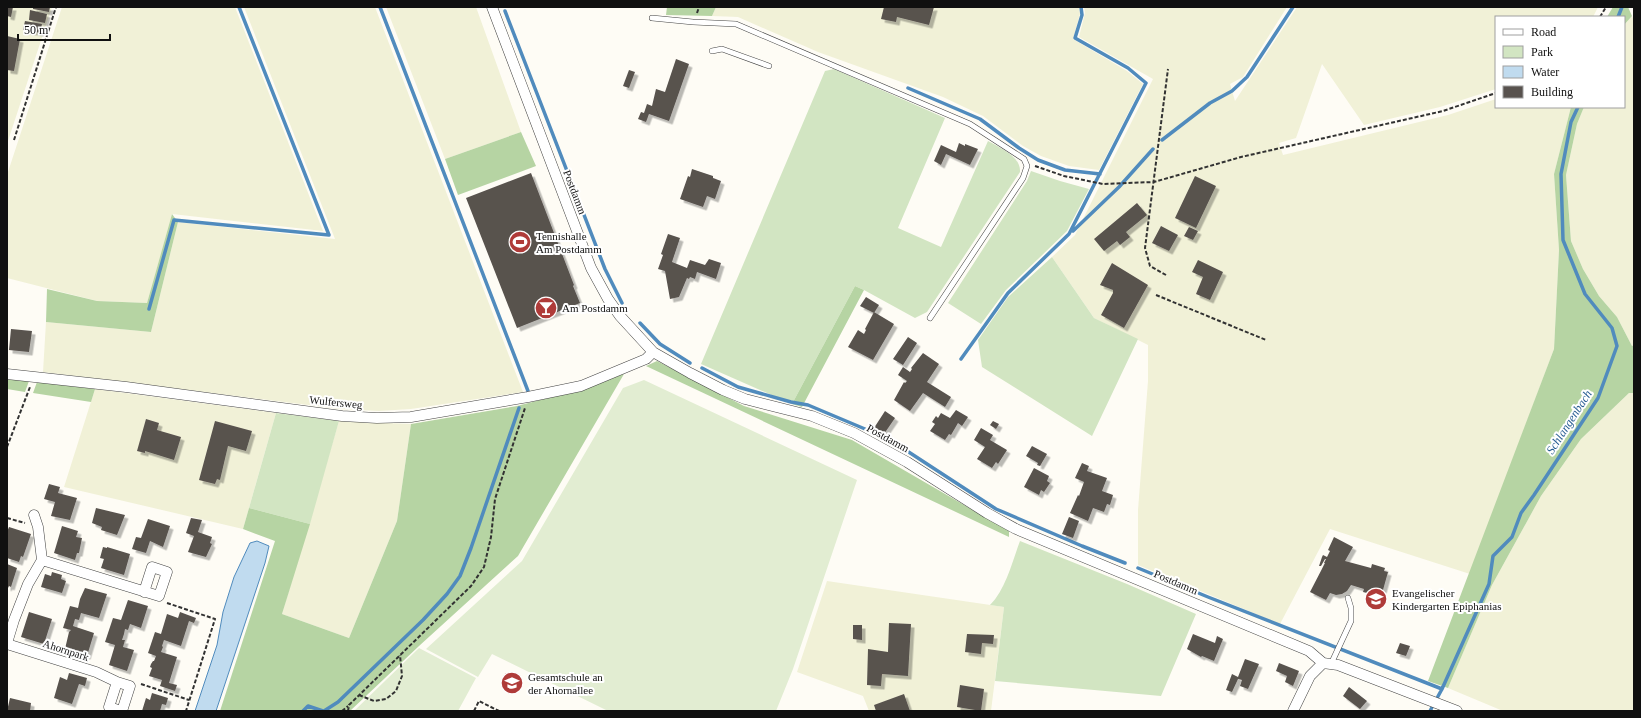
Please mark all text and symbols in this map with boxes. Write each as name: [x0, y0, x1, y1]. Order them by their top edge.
scale bar: [18, 16, 110, 42]
legend: [1495, 16, 1625, 108]
text: 50 m: [24, 23, 49, 37]
text: Road: [1531, 25, 1556, 39]
text: Park: [1531, 45, 1553, 59]
text: Water: [1531, 65, 1559, 79]
text: Building: [1531, 85, 1573, 99]
street label: Postdamm: [561, 168, 589, 216]
sports icon: Tennishalle Am Postdamm: [507, 229, 533, 255]
place label: Tennishalle Am Postdamm: [536, 230, 602, 255]
bar icon: Am Postdamm: [533, 295, 559, 321]
place label: Am Postdamm: [562, 302, 628, 314]
water label: Schlangenbach: [1543, 387, 1595, 457]
street label: Wulfersweg: [309, 393, 364, 411]
street label: Postdamm: [865, 421, 912, 455]
street label: Postdamm: [1152, 567, 1200, 597]
school or university icon: Evangelischer Kindergarten Epiphanias: [1363, 586, 1389, 612]
place label: Evangelischer Kindergarten Epiphanias: [1392, 587, 1501, 612]
street label: Ahornpark: [41, 637, 91, 663]
school or university icon: Gesamtschule an der Ahornallee: [499, 670, 525, 696]
place label: Gesamtschule an der Ahornallee: [528, 671, 603, 696]

